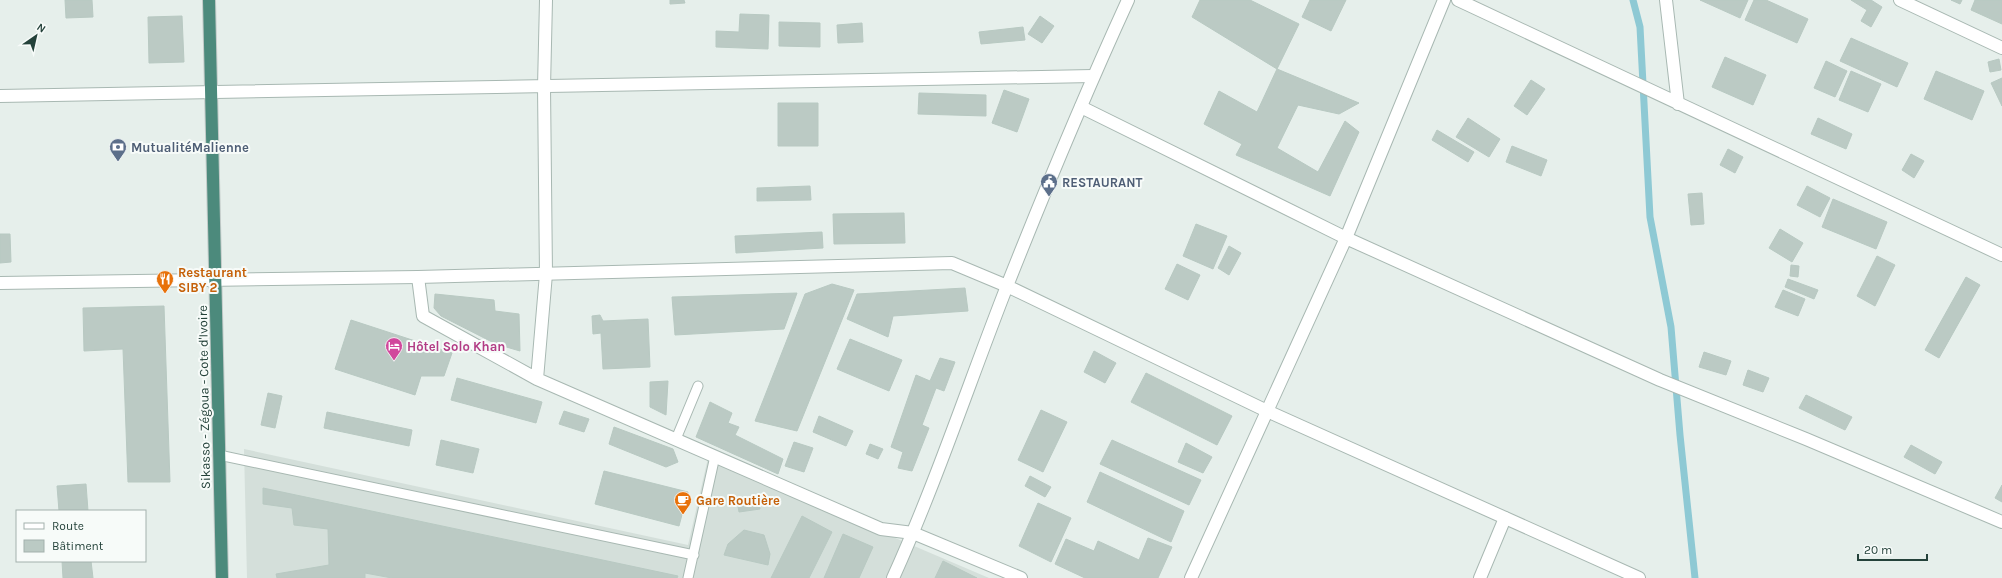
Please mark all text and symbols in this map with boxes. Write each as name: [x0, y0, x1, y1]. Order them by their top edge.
north arrow: [16, 16, 56, 56]
text: N: [34, 21, 48, 36]
bank icon: MutualitéMalienne: [108, 137, 128, 162]
place label: MutualitéMalienne: [131, 140, 249, 155]
public building icon: RESTAURANT: [1039, 172, 1059, 197]
place label: RESTAURANT: [1062, 175, 1143, 190]
place label: Restaurant SIBY 2: [178, 265, 247, 295]
restaurant icon: Restaurant SIBY 2: [155, 269, 175, 294]
street label: Sikasso - Zégoua - Cote d'Ivoire: [195, 305, 213, 489]
hotel icon: Hôtel Solo Khan: [384, 336, 404, 361]
place label: Hôtel Solo Khan: [407, 339, 505, 354]
cafe icon: Gare Routière: [673, 490, 693, 515]
place label: Gare Routière: [696, 493, 780, 508]
legend: [16, 510, 146, 562]
text: Route: [52, 519, 84, 533]
scale bar: [1858, 536, 1927, 562]
text: Bâtiment: [52, 539, 104, 553]
text: 20 m: [1864, 543, 1892, 557]

